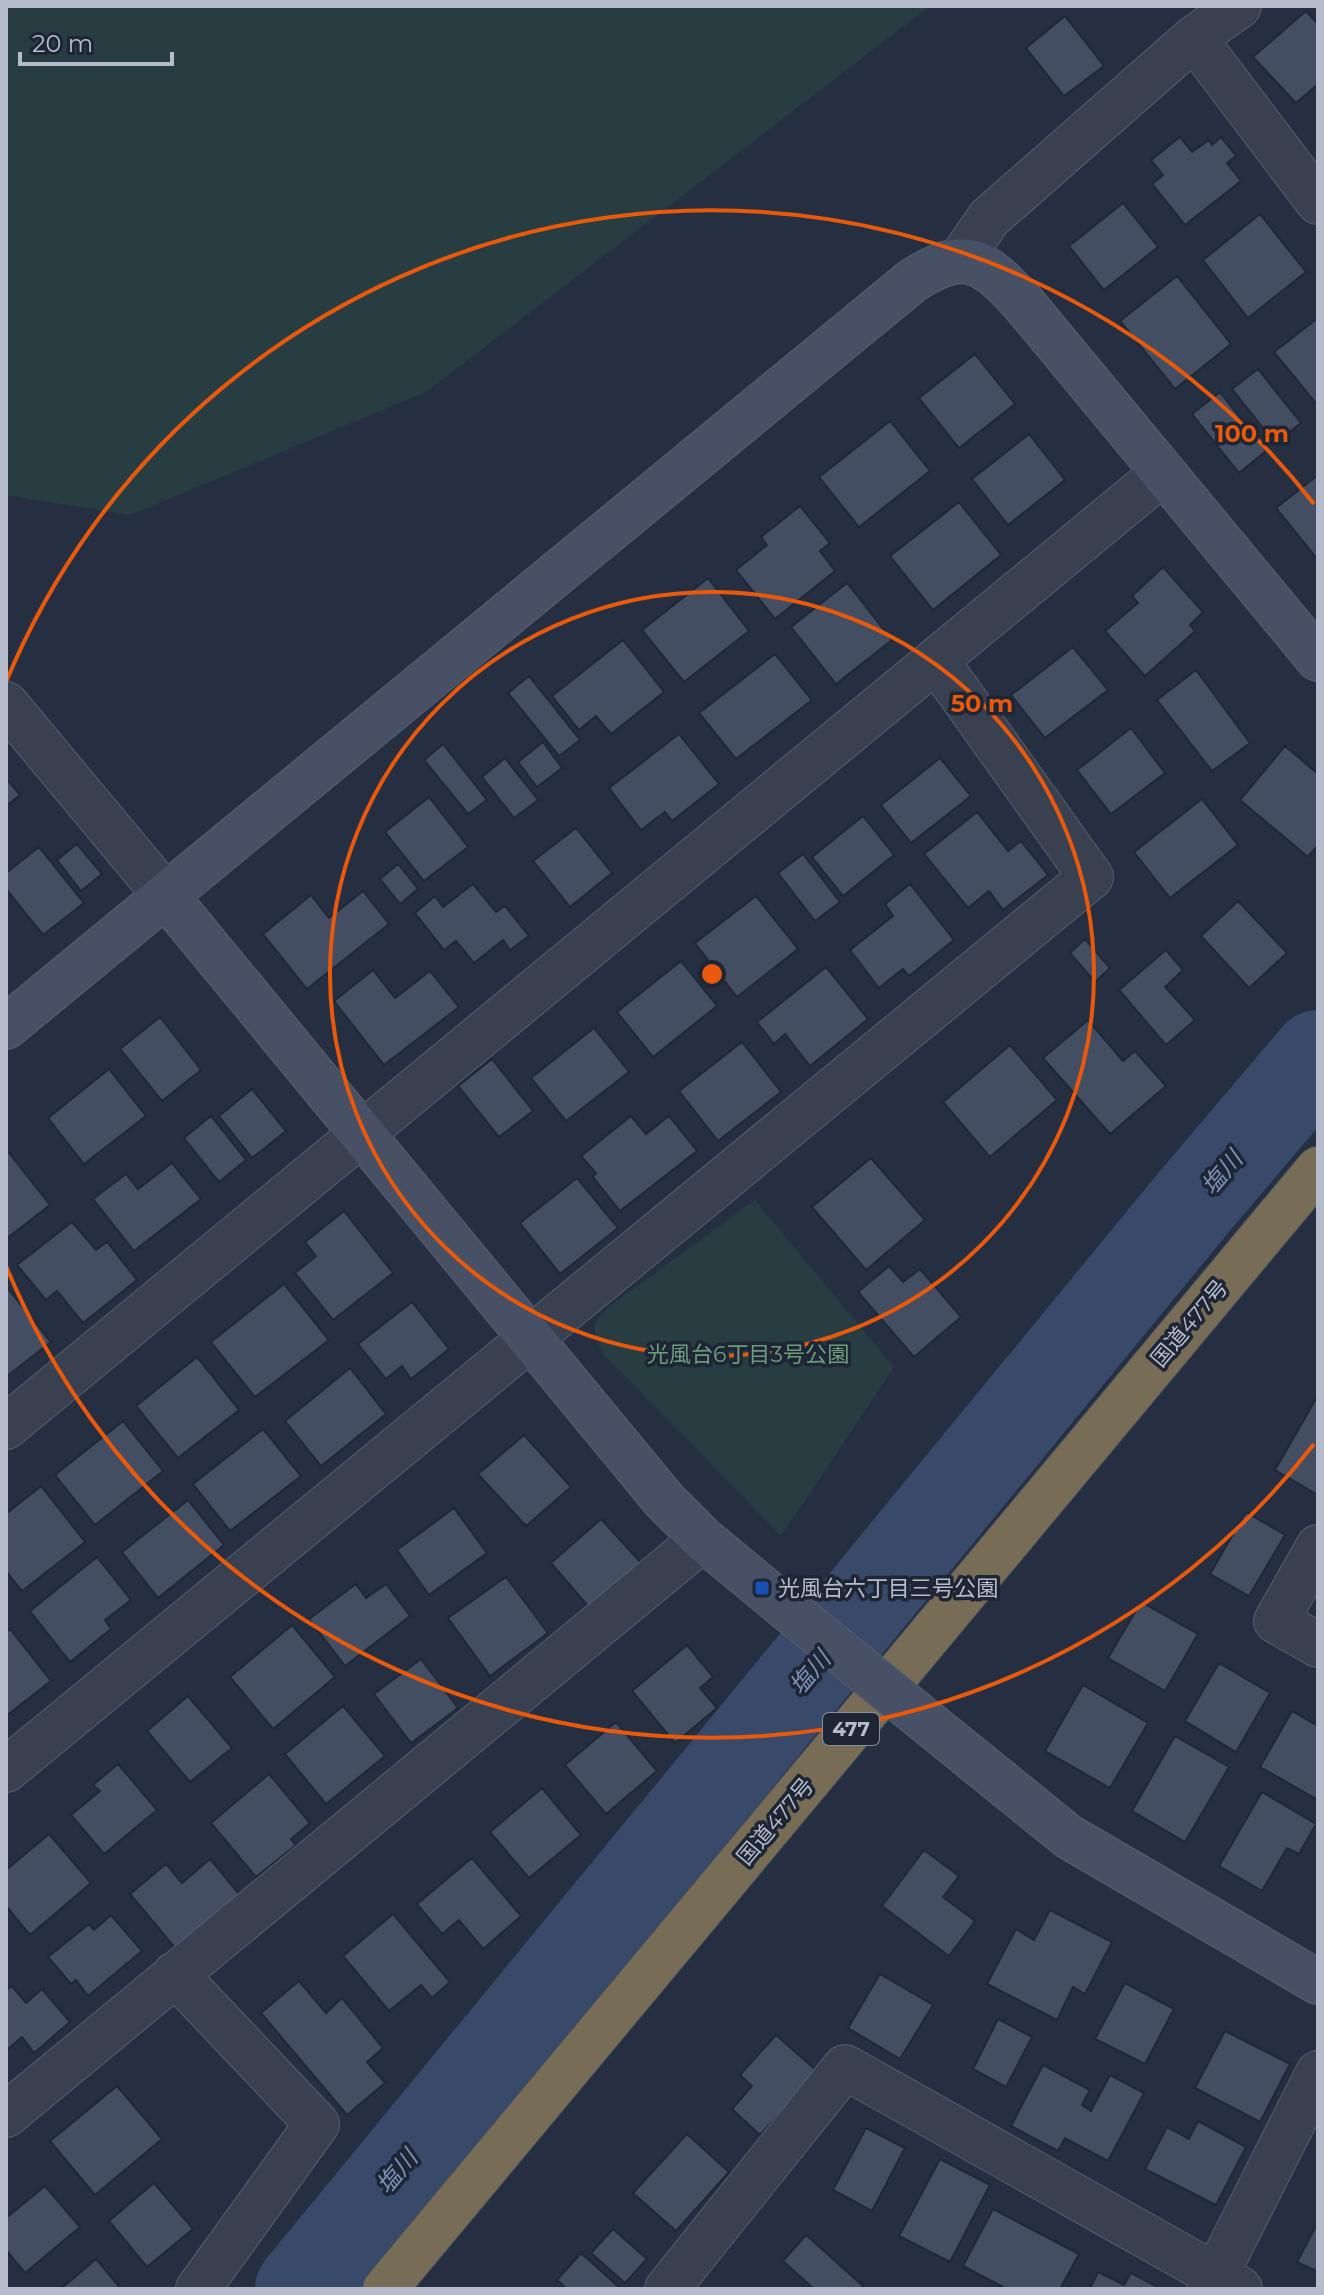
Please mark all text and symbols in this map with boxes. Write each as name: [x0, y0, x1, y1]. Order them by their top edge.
scale bar: [20, 16, 172, 66]
text: 20 m: [32, 29, 93, 58]
text: 100 m: [1215, 419, 1289, 448]
text: 50 m: [951, 689, 1013, 718]
centre of rings: [698, 960, 726, 988]
water label: 塩川: [1195, 1143, 1250, 1200]
street label: 国道477号: [1145, 1274, 1234, 1372]
park label: 光風台6丁目3号公園: [647, 1341, 849, 1368]
place label: 光風台六丁目三号公園: [778, 1575, 998, 1602]
marker: 光風台六丁目三号公園: [753, 1579, 771, 1597]
water label: 塩川: [783, 1643, 838, 1700]
road number: 477: [823, 1713, 879, 1745]
street label: 国道477号: [731, 1772, 820, 1870]
water label: 塩川: [370, 2142, 425, 2199]

